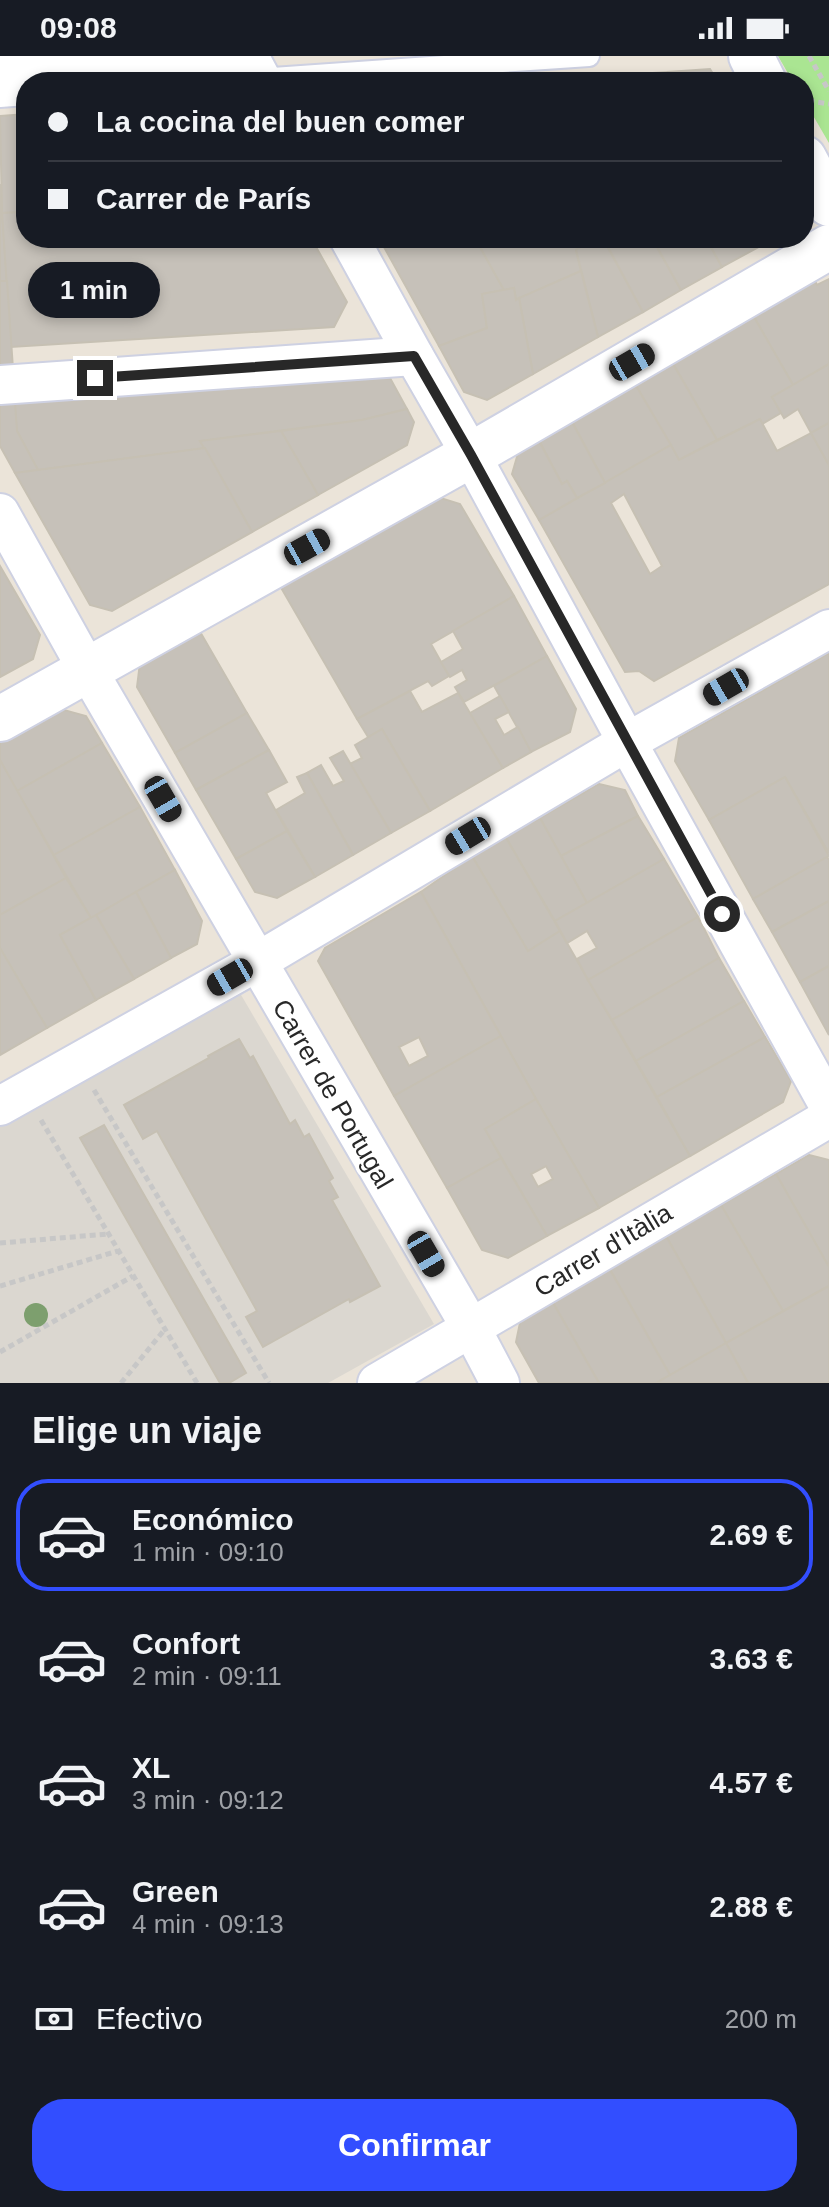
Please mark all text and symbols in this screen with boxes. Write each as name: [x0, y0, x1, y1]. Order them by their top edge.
text: 09:08: [40, 11, 117, 44]
text: La cocina del buen comer: [96, 105, 464, 138]
text: Carrer de París: [96, 182, 311, 215]
callout: 1 min: [29, 262, 161, 318]
text: 1 min: [60, 275, 128, 305]
car: [605, 340, 659, 384]
route end: [77, 360, 113, 396]
car: [280, 525, 334, 569]
car: [699, 665, 753, 709]
car: [141, 772, 185, 826]
car: [441, 813, 495, 859]
route start: [704, 896, 740, 932]
car: [203, 955, 257, 999]
street label: Carrer de Portugal: [267, 994, 399, 1194]
street label: Carrer d'Itàlia: [529, 1197, 678, 1303]
car: [404, 1227, 448, 1281]
text: Elige un viaje: [32, 1410, 262, 1451]
icon: car: [36, 1499, 108, 1571]
text: Económico: [132, 1503, 294, 1536]
text: 2.69 €: [710, 1518, 793, 1551]
text: 1 min · 09:10: [132, 1537, 284, 1567]
icon: car: [36, 1623, 108, 1695]
text: Confort: [132, 1627, 240, 1660]
text: 3.63 €: [710, 1642, 793, 1675]
text: 2 min · 09:11: [132, 1661, 282, 1691]
icon: car: [36, 1747, 108, 1819]
text: XL: [132, 1751, 170, 1784]
text: 4.57 €: [710, 1766, 793, 1799]
text: 3 min · 09:12: [132, 1785, 284, 1815]
icon: car: [36, 1871, 108, 1943]
text: Green: [132, 1875, 219, 1908]
text: 2.88 €: [710, 1890, 793, 1923]
text: 4 min · 09:13: [132, 1909, 284, 1939]
icon: cash: [32, 1997, 76, 2041]
text: Efectivo: [96, 2002, 203, 2035]
text: 200 m: [725, 2004, 797, 2034]
button: Confirmar: [32, 2099, 797, 2191]

